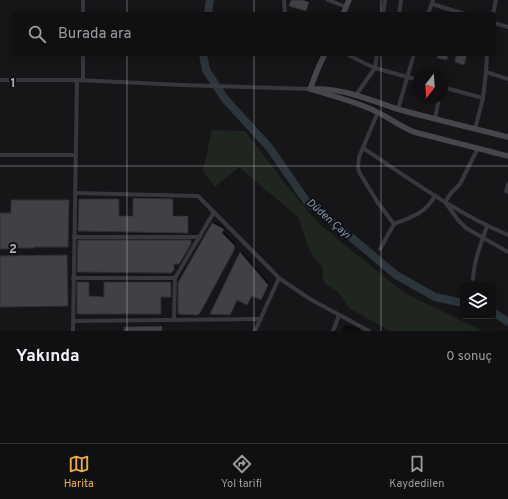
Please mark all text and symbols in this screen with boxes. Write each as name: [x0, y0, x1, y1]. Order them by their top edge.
search box: [12, 12, 496, 56]
icon: search: [26, 23, 48, 45]
text: Burada ara: [58, 25, 131, 44]
north arrow: [412, 68, 448, 104]
text: 1: [10, 76, 16, 92]
water label: Düden Çayı: [303, 196, 354, 242]
text: 2: [9, 242, 17, 258]
map controls: [460, 283, 496, 319]
button: layers: [460, 283, 496, 319]
text: Yakında: [16, 346, 80, 368]
text: 0 sonuç: [446, 349, 492, 365]
tab: Harita: [64, 453, 94, 491]
tab: Yol tarifi: [221, 453, 262, 491]
tab: Kaydedilen: [389, 453, 444, 491]

